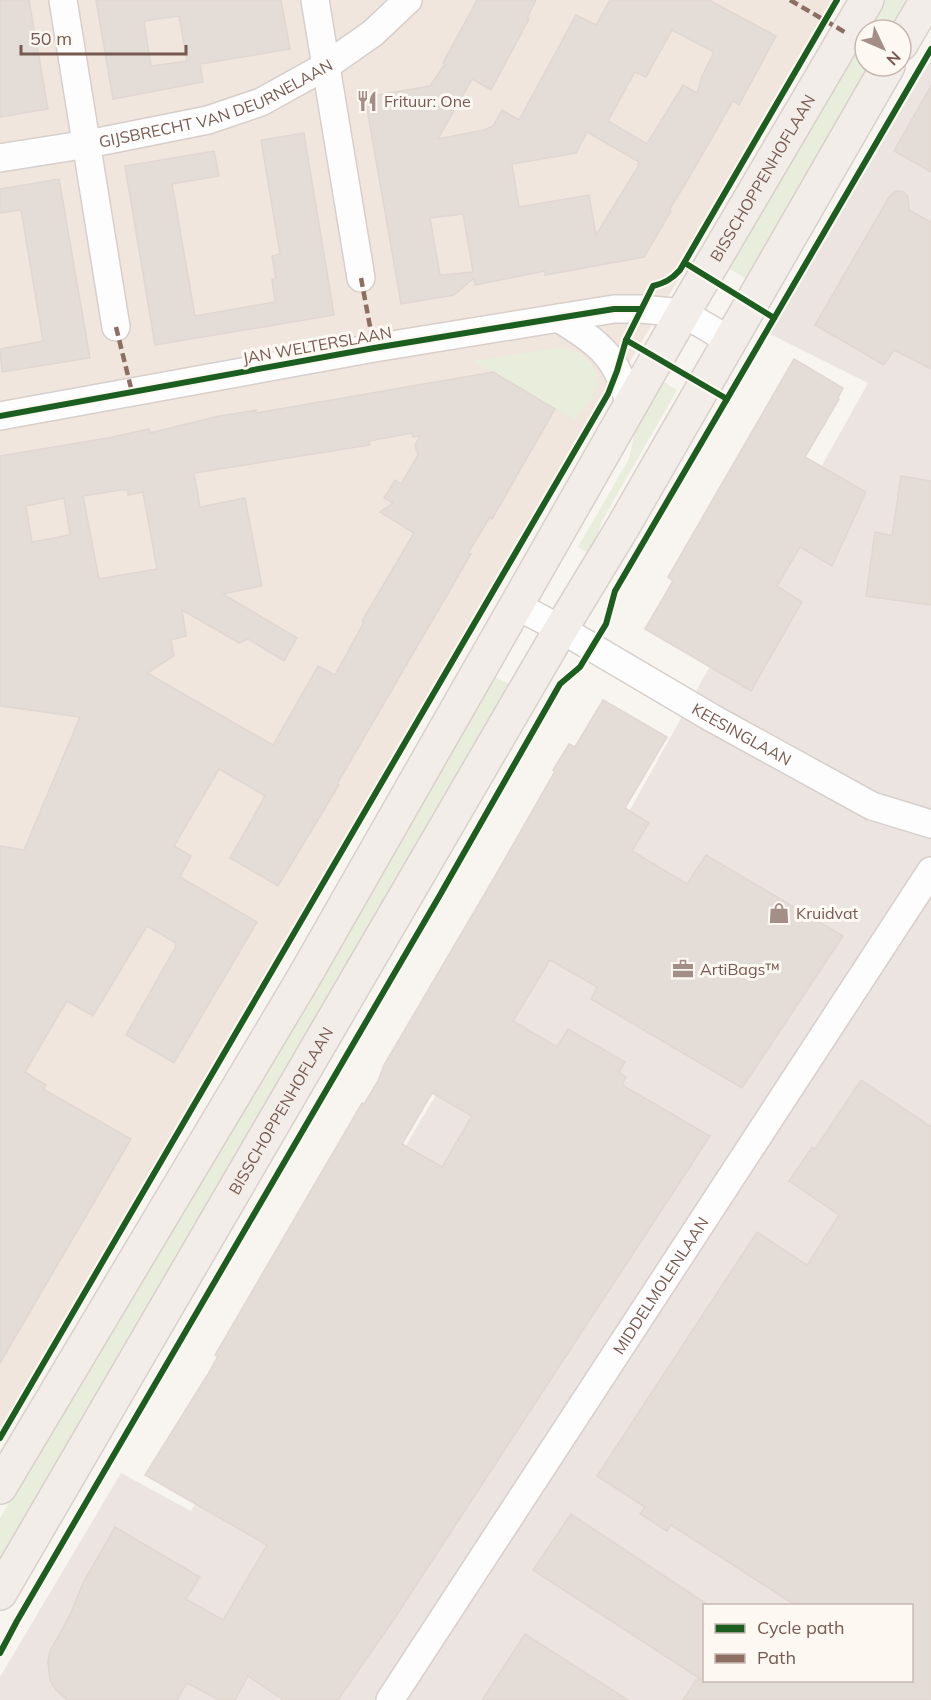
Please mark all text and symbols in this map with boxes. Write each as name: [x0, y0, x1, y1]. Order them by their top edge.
scale bar: [21, 18, 186, 56]
north arrow: [853, 18, 913, 78]
text: 50 m: [30, 27, 72, 50]
text: N: [882, 47, 905, 70]
street label: GIJSBRECHT VAN DEURNELAAN: [97, 54, 336, 152]
restaurant icon: Frituur: One: [355, 89, 379, 113]
place label: Frituur: One: [384, 91, 471, 111]
street label: BISSCHOPPENHOFLAAN: [706, 91, 819, 265]
street label: JAN WELTERSLAAN: [241, 322, 393, 368]
street label: KEESINGLAAN: [688, 699, 795, 770]
shop icon: Kruidvat: [767, 901, 791, 925]
place label: Kruidvat: [796, 903, 859, 923]
office icon: ArtiBags™: [671, 957, 695, 981]
place label: ArtiBags™: [700, 959, 780, 979]
street label: BISSCHOPPENHOFLAAN: [224, 1023, 337, 1198]
street label: MIDDELMOLENLAAN: [608, 1213, 713, 1358]
legend: [703, 1604, 913, 1682]
text: Cycle path: [757, 1616, 844, 1639]
text: Path: [757, 1646, 796, 1669]

